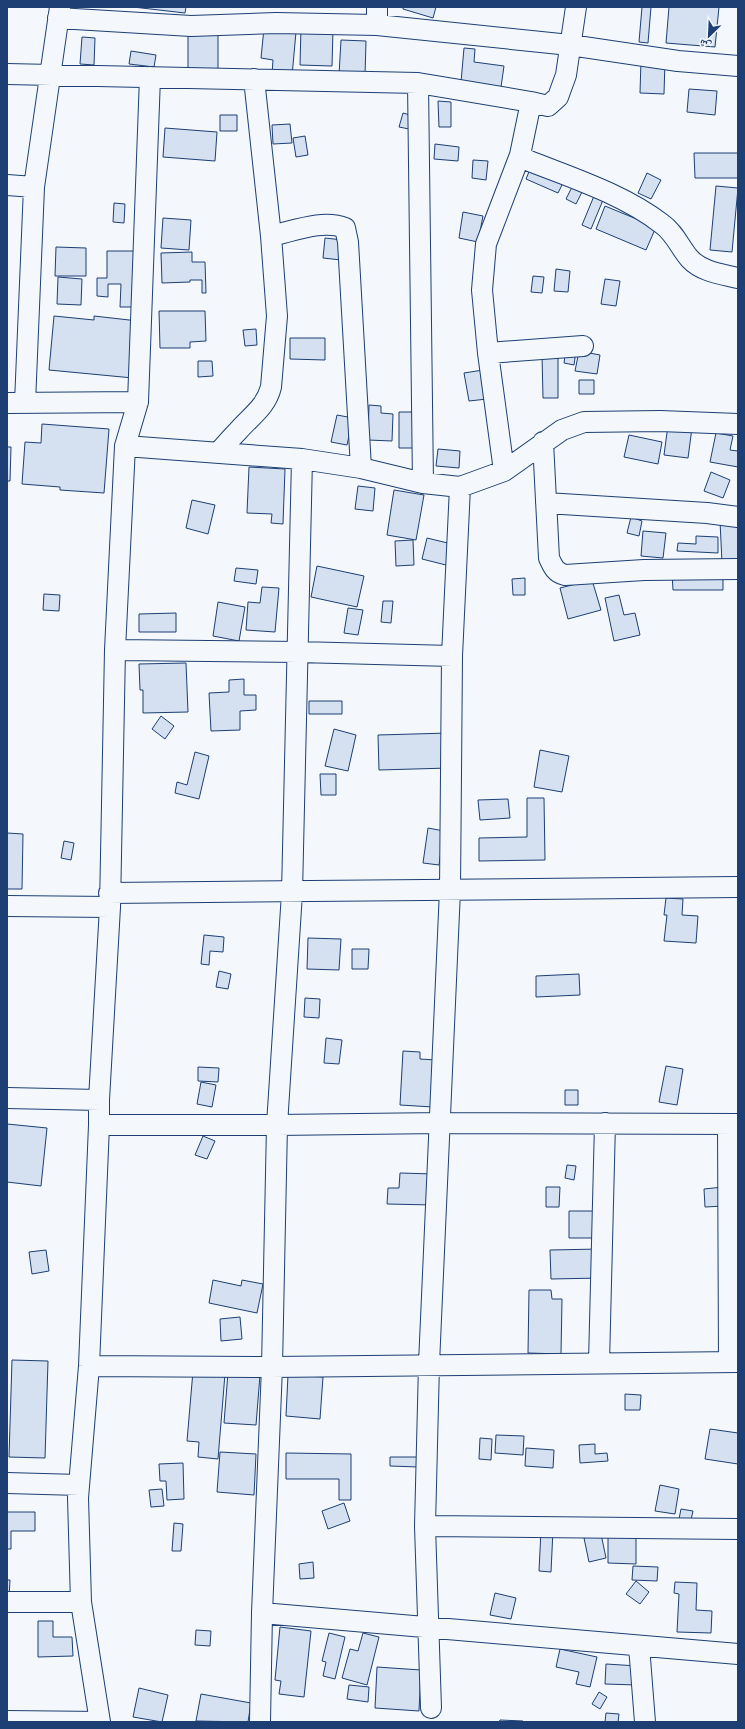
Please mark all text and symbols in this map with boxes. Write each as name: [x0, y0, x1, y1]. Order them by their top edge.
north arrow: [689, 16, 729, 56]
text: ش: [696, 35, 714, 54]

